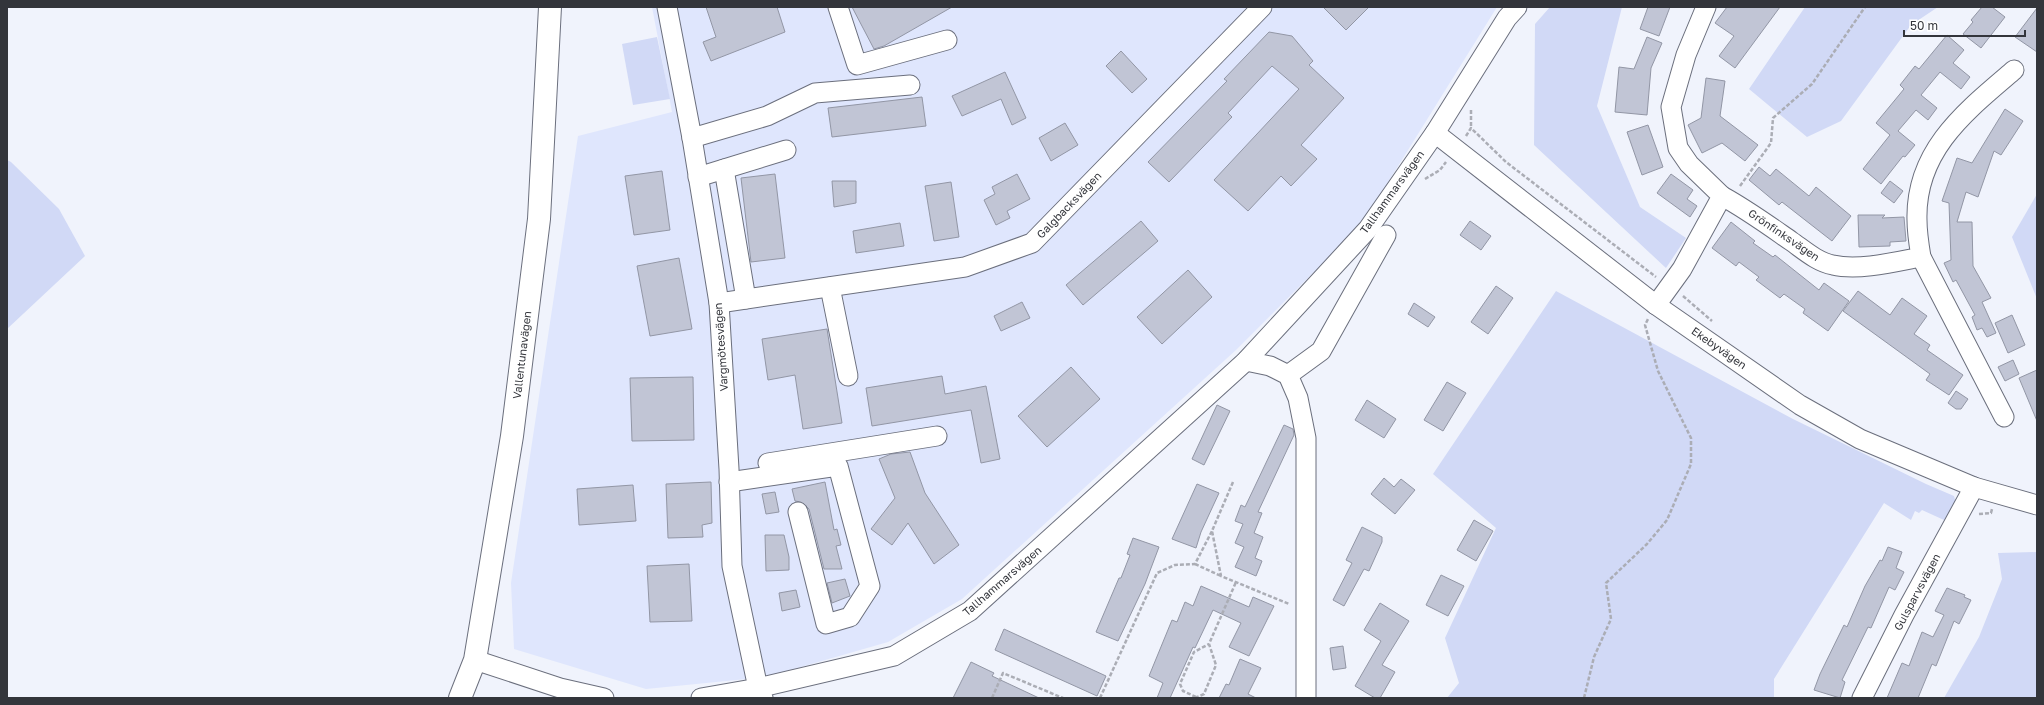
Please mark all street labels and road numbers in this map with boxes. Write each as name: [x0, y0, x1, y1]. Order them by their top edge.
street label: Tallhammarsvägen: [1357, 147, 1426, 236]
street label: Galgbacksvägen: [1034, 169, 1104, 241]
street label: Grönfinksvägen: [1746, 206, 1822, 263]
street label: Vargmötesvägen: [711, 302, 730, 392]
street label: Vallentunavägen: [510, 310, 533, 400]
street label: Ekebyvägen: [1689, 324, 1749, 371]
street label: Tallhammarsvägen: [960, 543, 1044, 618]
street label: Gulsparvsvägen: [1891, 551, 1942, 633]

